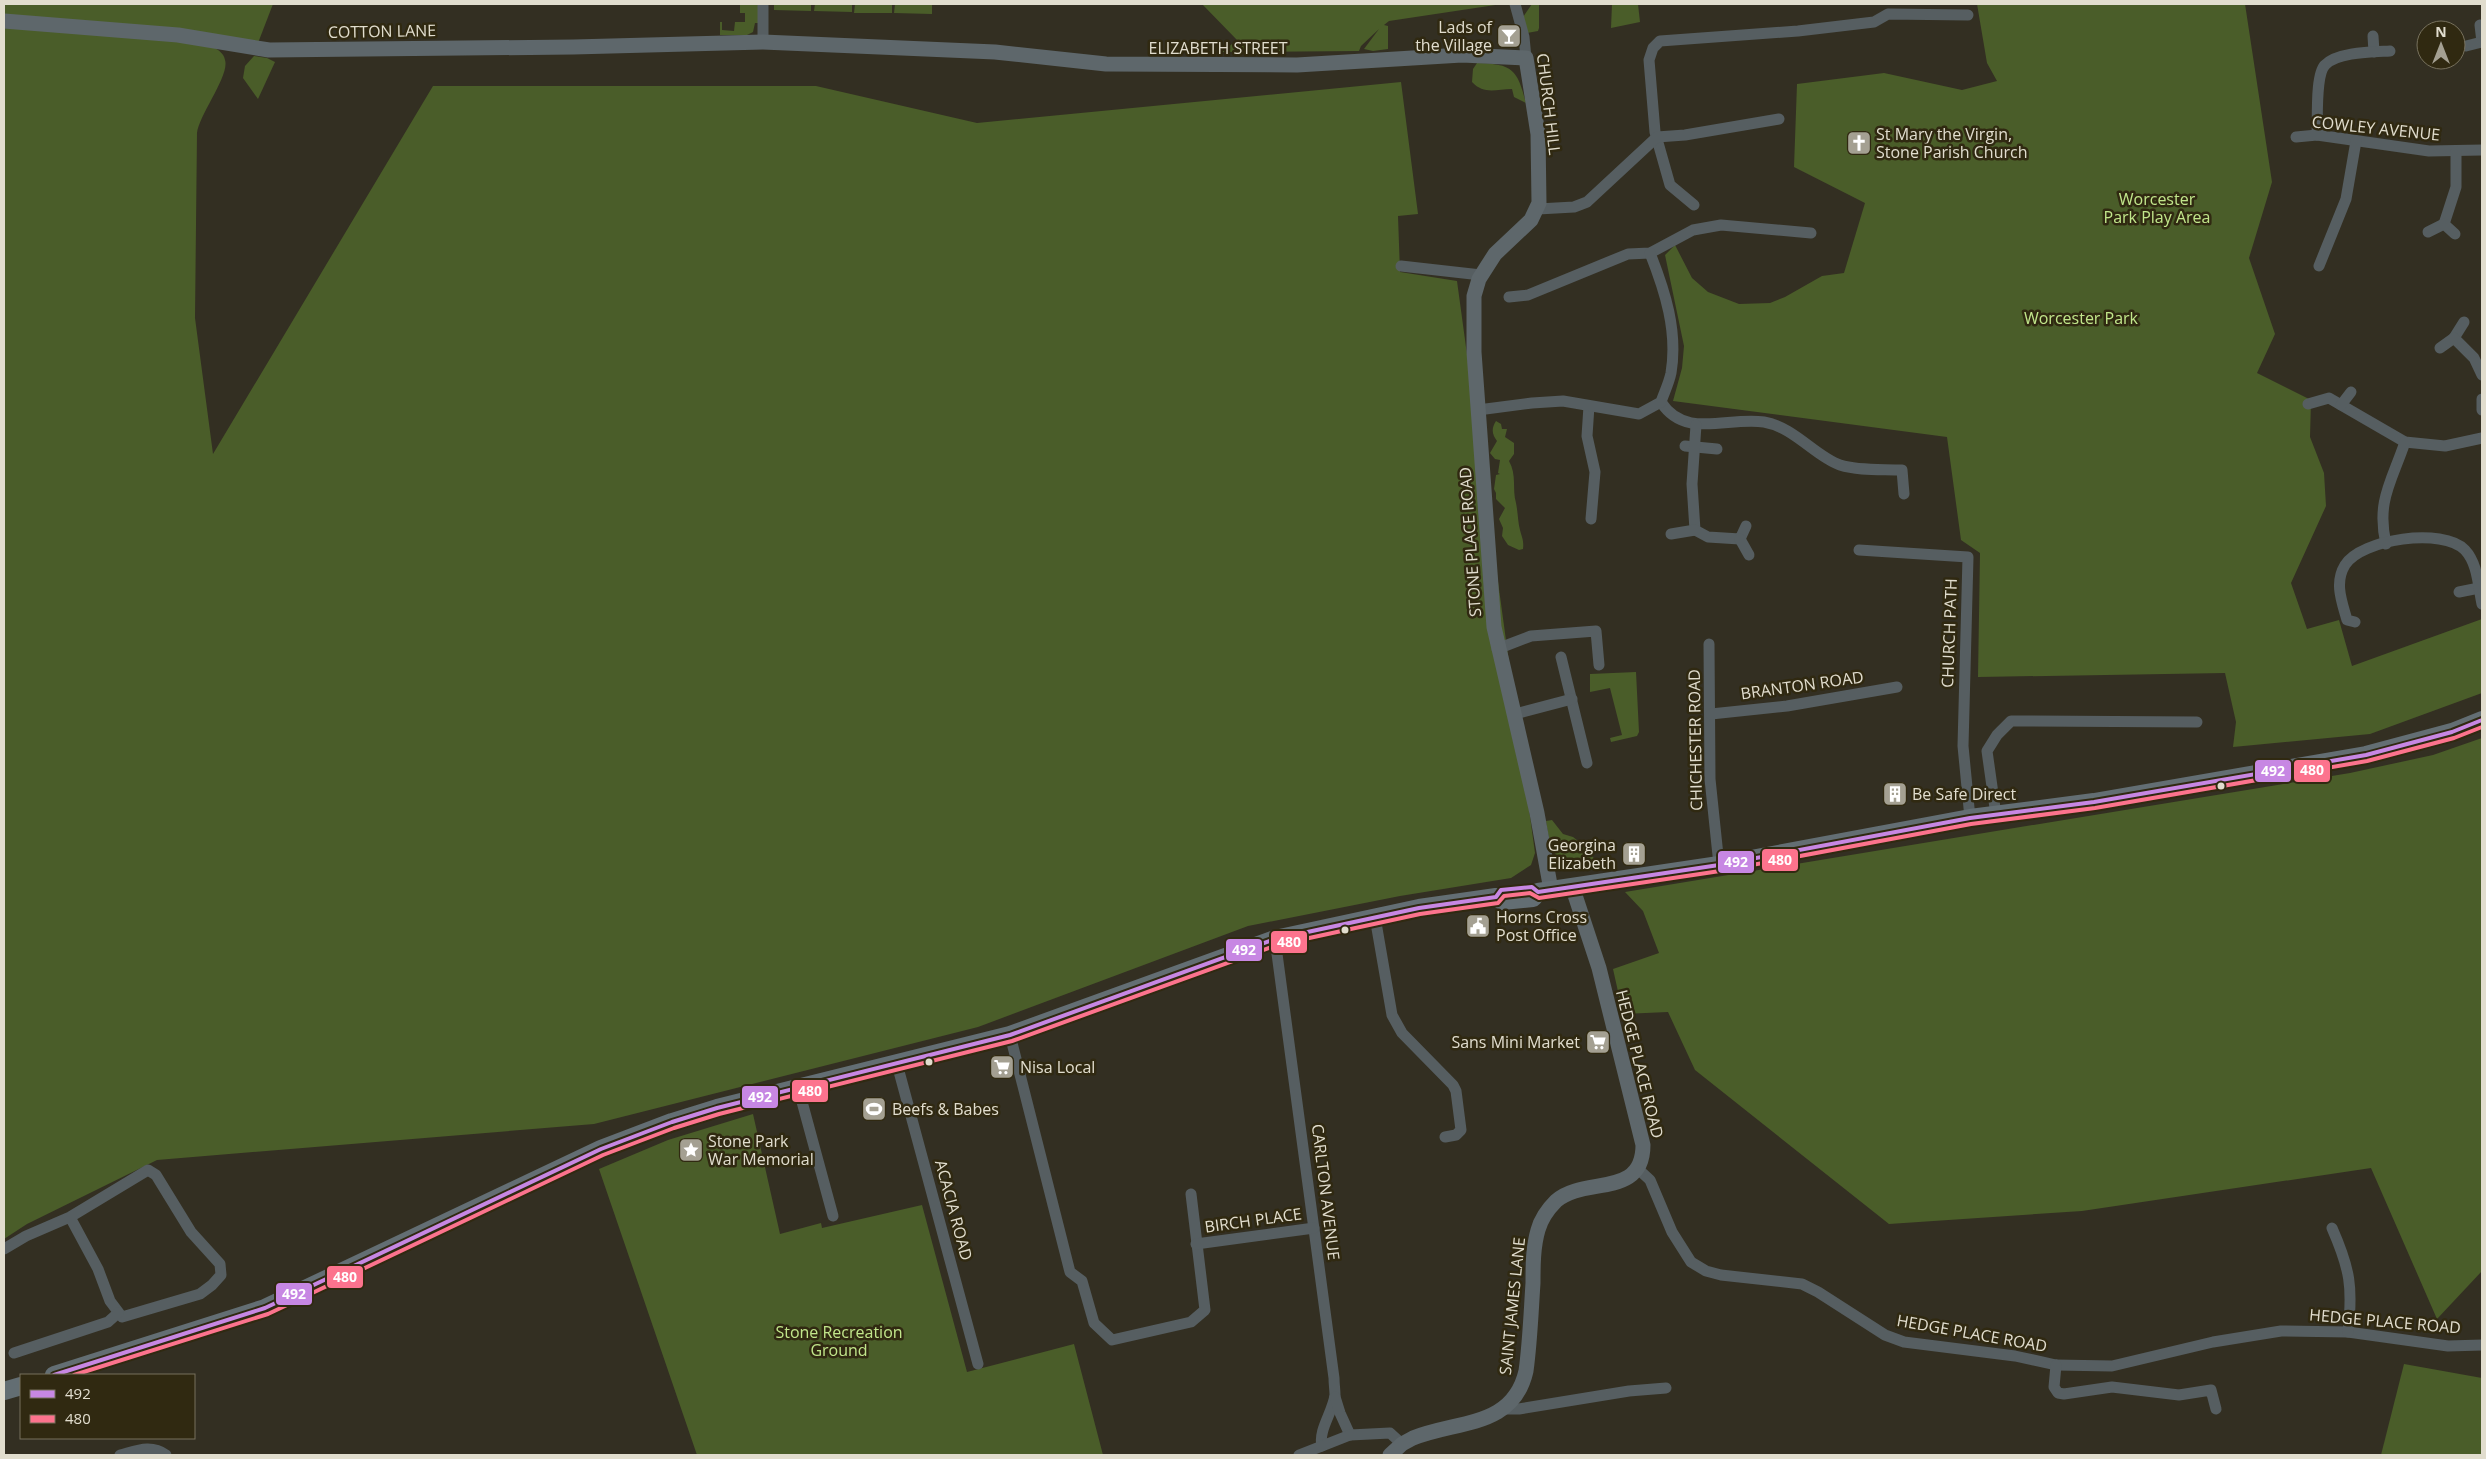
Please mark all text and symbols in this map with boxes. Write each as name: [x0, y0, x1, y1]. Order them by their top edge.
place label: Lads of the Village: [1415, 16, 1494, 56]
street label: COTTON LANE: [328, 19, 436, 43]
north arrow: [2416, 20, 2466, 70]
text: N: [2435, 22, 2447, 41]
bar icon: Lads of the Village: [1496, 23, 1522, 49]
street label: ELIZABETH STREET: [1148, 37, 1288, 59]
street label: CHURCH HILL: [1532, 52, 1566, 156]
street label: COWLEY AVENUE: [2311, 110, 2441, 146]
place label: St Mary the Virgin, Stone Parish Church: [1876, 123, 2027, 163]
church icon: St Mary the Virgin, Stone Parish Church: [1846, 130, 1872, 156]
park label: Worcester Park Play Area: [2104, 188, 2210, 228]
park label: Worcester Park: [2024, 307, 2139, 329]
street label: STONE PLACE ROAD: [1454, 466, 1486, 618]
street label: CHURCH PATH: [1936, 578, 1962, 688]
street label: BRANTON ROAD: [1739, 665, 1865, 705]
street label: CHICHESTER ROAD: [1683, 669, 1707, 811]
line badge: 492: [2254, 759, 2292, 783]
line badge: 480: [2293, 759, 2331, 783]
text: 480: [2300, 760, 2324, 779]
text: 492: [2261, 761, 2285, 780]
building icon: Be Safe Direct: [1882, 781, 1908, 807]
unlabelled marker: [2216, 781, 2226, 791]
place label: Be Safe Direct: [1912, 783, 2017, 805]
place label: Georgina Elizabeth: [1548, 834, 1616, 874]
building icon: Georgina Elizabeth: [1621, 841, 1647, 867]
line badge: 480: [1761, 848, 1799, 872]
line badge: 492: [1717, 850, 1755, 874]
text: 480: [1768, 850, 1792, 869]
text: 492: [1724, 852, 1748, 871]
place label: Horns Cross Post Office: [1496, 906, 1587, 946]
public building icon: Horns Cross Post Office: [1465, 913, 1491, 939]
unlabelled marker: [1340, 925, 1350, 935]
line badge: 480: [1270, 930, 1308, 954]
text: 480: [1277, 932, 1301, 951]
line badge: 492: [1225, 938, 1263, 962]
text: 492: [1232, 940, 1256, 959]
street label: HEDGE PLACE ROAD: [1611, 987, 1669, 1141]
supermarket icon: Sans Mini Market: [1585, 1029, 1611, 1055]
place label: Sans Mini Market: [1451, 1031, 1580, 1053]
supermarket icon: Nisa Local: [989, 1054, 1015, 1080]
place label: Nisa Local: [1020, 1056, 1095, 1078]
unlabelled marker: [924, 1057, 934, 1067]
line badge: 480: [791, 1079, 829, 1103]
text: 480: [798, 1081, 822, 1100]
line badge: 492: [741, 1085, 779, 1109]
text: 492: [748, 1087, 772, 1106]
sports icon: Beefs & Babes: [861, 1096, 887, 1122]
place label: Beefs & Babes: [892, 1098, 999, 1120]
street label: CARLTON AVENUE: [1307, 1123, 1345, 1261]
place label: Stone Park War Memorial: [708, 1130, 814, 1170]
place icon: Stone Park War Memorial: [678, 1137, 704, 1163]
street label: ACACIA ROAD: [930, 1157, 978, 1263]
street label: BIRCH PLACE: [1203, 1202, 1303, 1238]
street label: SAINT JAMES LANE: [1494, 1236, 1530, 1376]
line badge: 480: [326, 1265, 364, 1289]
text: 480: [333, 1267, 357, 1286]
line badge: 492: [275, 1282, 313, 1306]
text: 492: [282, 1284, 306, 1303]
street label: HEDGE PLACE ROAD: [2308, 1303, 2462, 1339]
street label: HEDGE PLACE ROAD: [1895, 1309, 2049, 1357]
park label: Stone Recreation Ground: [775, 1321, 903, 1361]
legend: [20, 1374, 195, 1439]
text: 492: [65, 1383, 91, 1403]
text: 480: [65, 1408, 91, 1428]

